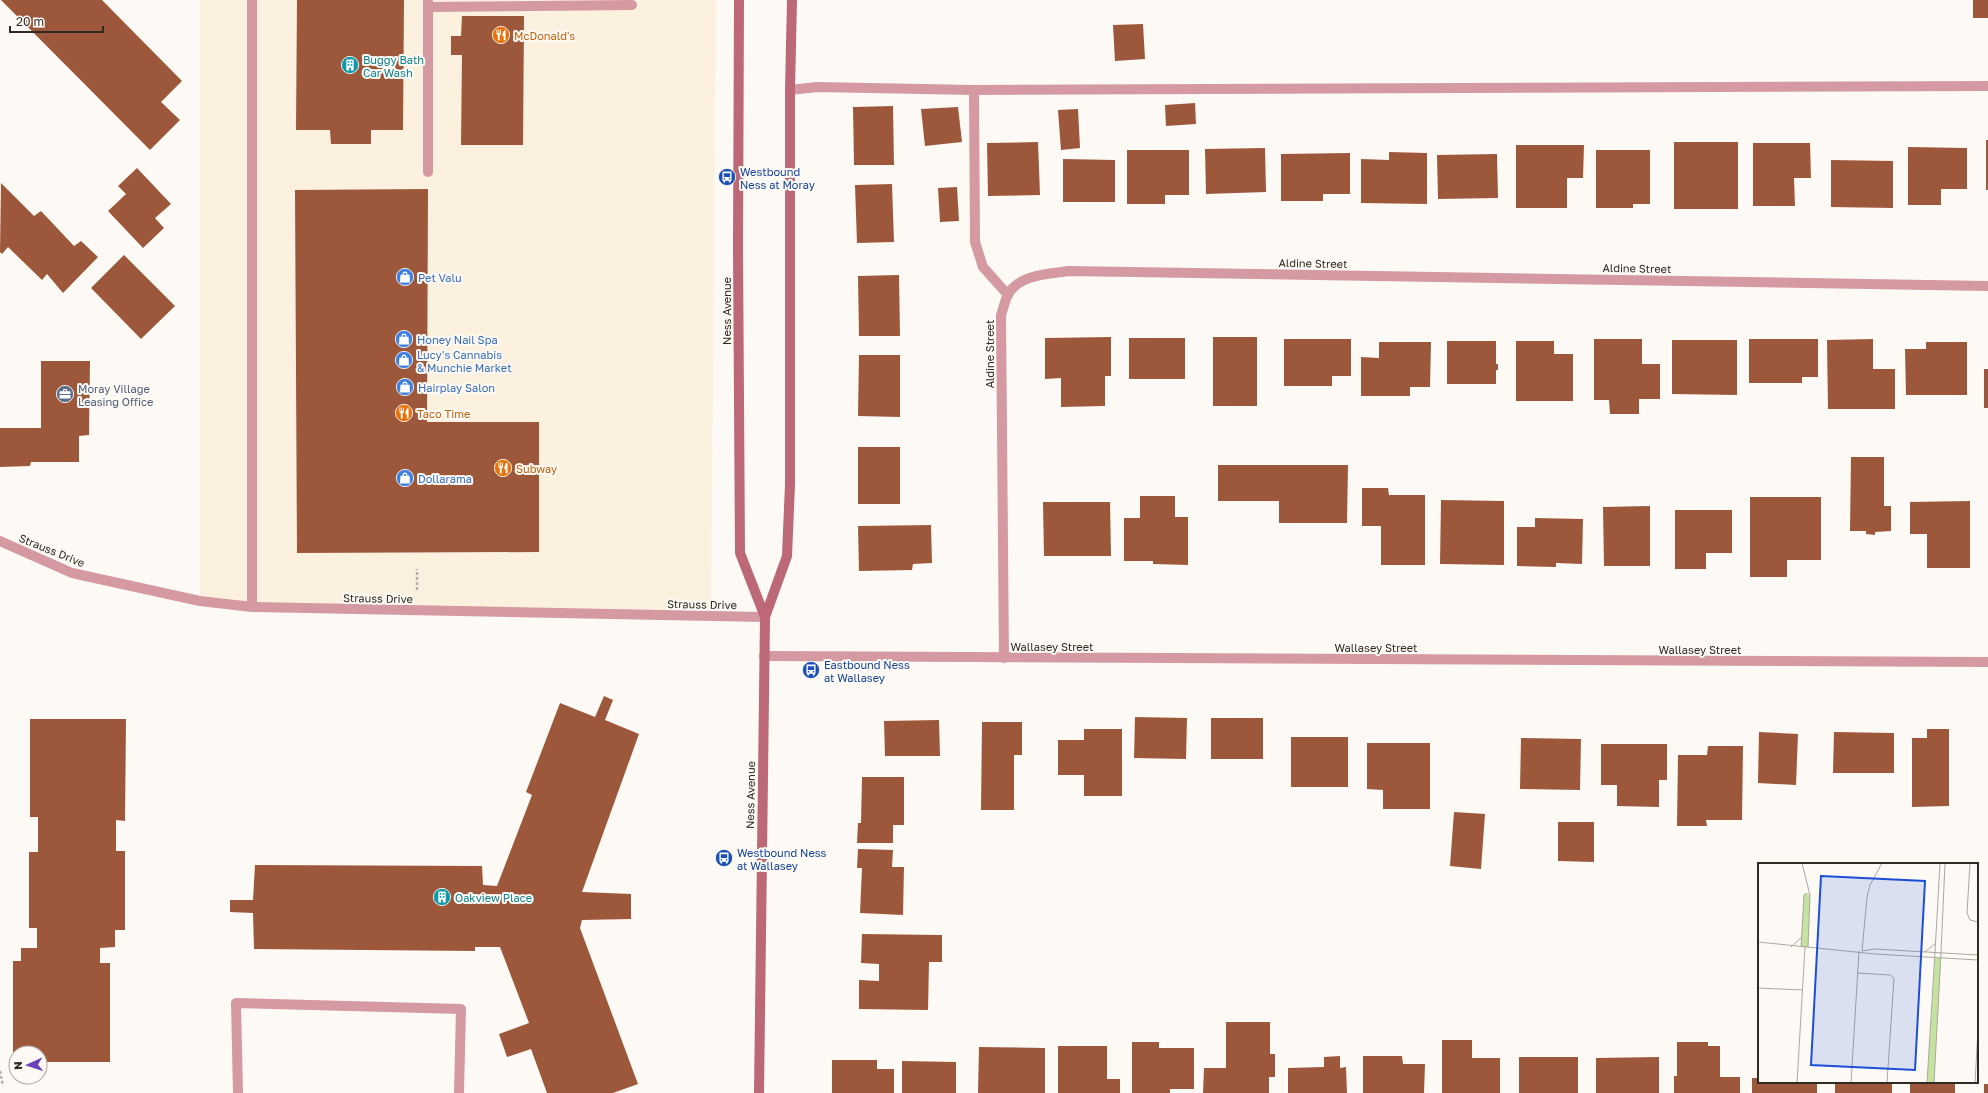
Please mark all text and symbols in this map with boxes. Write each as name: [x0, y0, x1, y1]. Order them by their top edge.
scale bar: [10, 8, 103, 34]
text: 20 m: [16, 14, 44, 29]
restaurant icon: McDonald's: [491, 25, 511, 45]
place label: McDonald's: [514, 29, 575, 42]
place label: Buggy Bath Car Wash: [363, 53, 424, 79]
building icon: Buggy Bath Car Wash: [340, 55, 360, 75]
place label: Westbound Ness at Moray: [740, 165, 815, 191]
bus stop icon: Westbound Ness at Moray: [717, 167, 737, 187]
street label: Aldine Street: [1279, 256, 1347, 270]
street label: Aldine Street: [1603, 261, 1671, 275]
shop icon: Pet Valu: [395, 267, 415, 287]
place label: Pet Valu: [418, 271, 462, 284]
street label: Ness Avenue: [720, 277, 733, 345]
street label: Aldine Street: [983, 320, 996, 388]
shop icon: Honey Nail Spa: [394, 329, 414, 349]
place label: Honey Nail Spa: [417, 333, 498, 346]
place label: Lucy's Cannabis & Munchie Market: [417, 348, 512, 374]
shop icon: Lucy's Cannabis & Munchie Market: [394, 350, 414, 370]
shop icon: Hairplay Salon: [395, 377, 415, 397]
place label: Hairplay Salon: [418, 381, 495, 394]
place label: Moray Village Leasing Office: [78, 382, 153, 408]
office icon: Moray Village Leasing Office: [55, 384, 75, 404]
restaurant icon: Taco Time: [394, 403, 414, 423]
place label: Taco Time: [417, 407, 470, 420]
restaurant icon: Subway: [493, 458, 513, 478]
place label: Subway: [516, 462, 557, 475]
shop icon: Dollarama: [395, 468, 415, 488]
place label: Dollarama: [418, 472, 472, 485]
street label: Strauss Drive: [17, 531, 87, 569]
street label: Strauss Drive: [343, 591, 413, 605]
street label: Strauss Drive: [667, 597, 737, 611]
street label: Wallasey Street: [1010, 640, 1094, 653]
street label: Wallasey Street: [1334, 641, 1418, 654]
street label: Wallasey Street: [1658, 643, 1742, 656]
place label: Eastbound Ness at Wallasey: [824, 658, 910, 684]
bus stop icon: Eastbound Ness at Wallasey: [801, 660, 821, 680]
street label: Ness Avenue: [743, 761, 757, 829]
place label: Westbound Ness at Wallasey: [737, 846, 827, 872]
bus stop icon: Westbound Ness at Wallasey: [714, 848, 734, 868]
inset map: [1758, 863, 1978, 1083]
building icon: Oakview Place: [432, 887, 452, 907]
place label: Oakview Place: [455, 891, 532, 904]
north arrow: [8, 1045, 48, 1085]
text: N: [11, 1061, 24, 1070]

